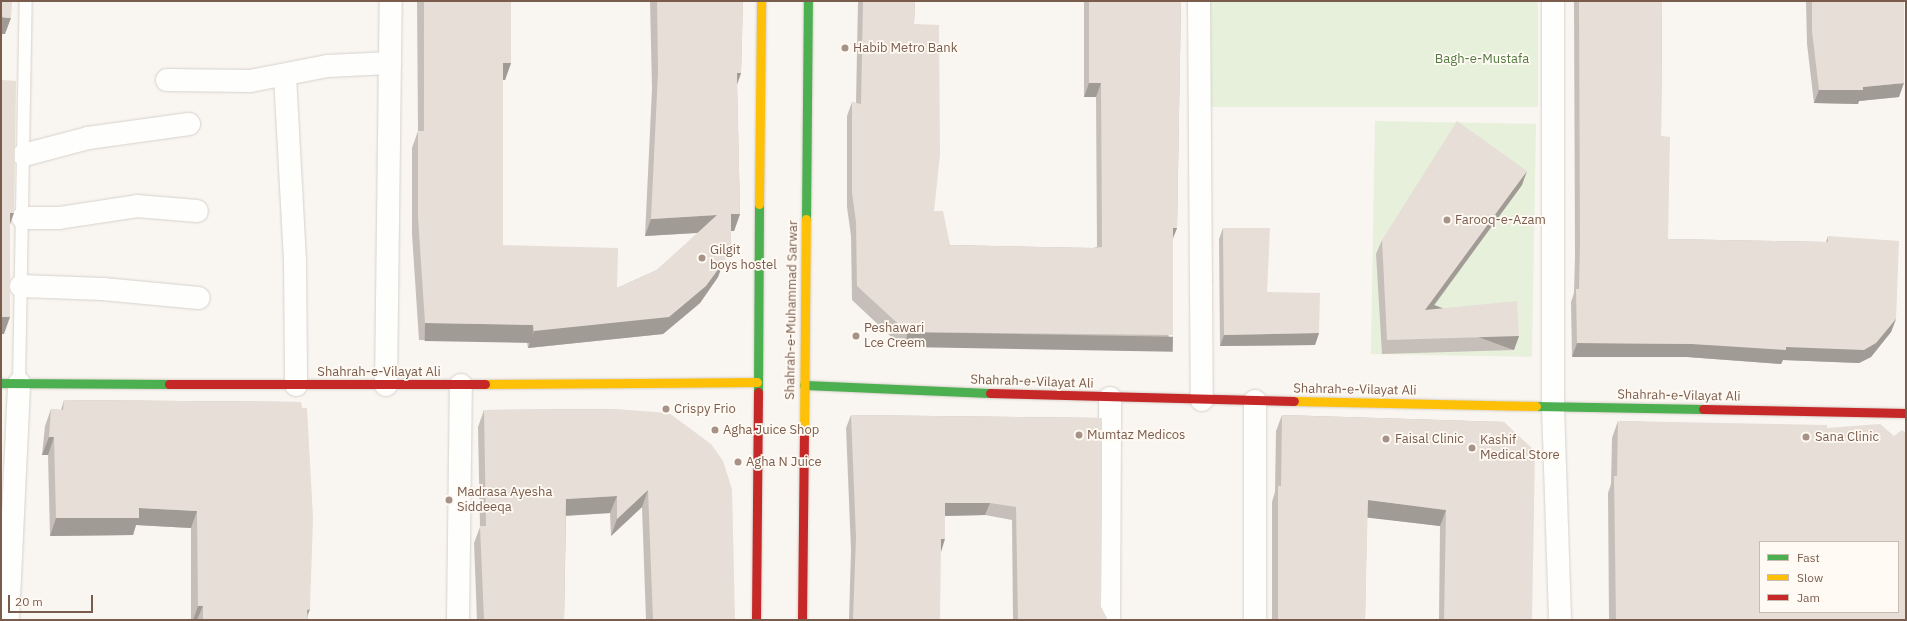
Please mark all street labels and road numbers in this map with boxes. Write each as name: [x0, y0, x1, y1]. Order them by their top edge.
street label: Shahrah-e-Muhammad Sarwar: [783, 220, 801, 400]
street label: Shahrah-e-Vilayat Ali: [317, 364, 441, 380]
street label: Shahrah-e-Vilayat Ali: [970, 372, 1094, 392]
street label: Shahrah-e-Vilayat Ali: [1293, 381, 1417, 399]
street label: Shahrah-e-Vilayat Ali: [1617, 387, 1741, 405]

